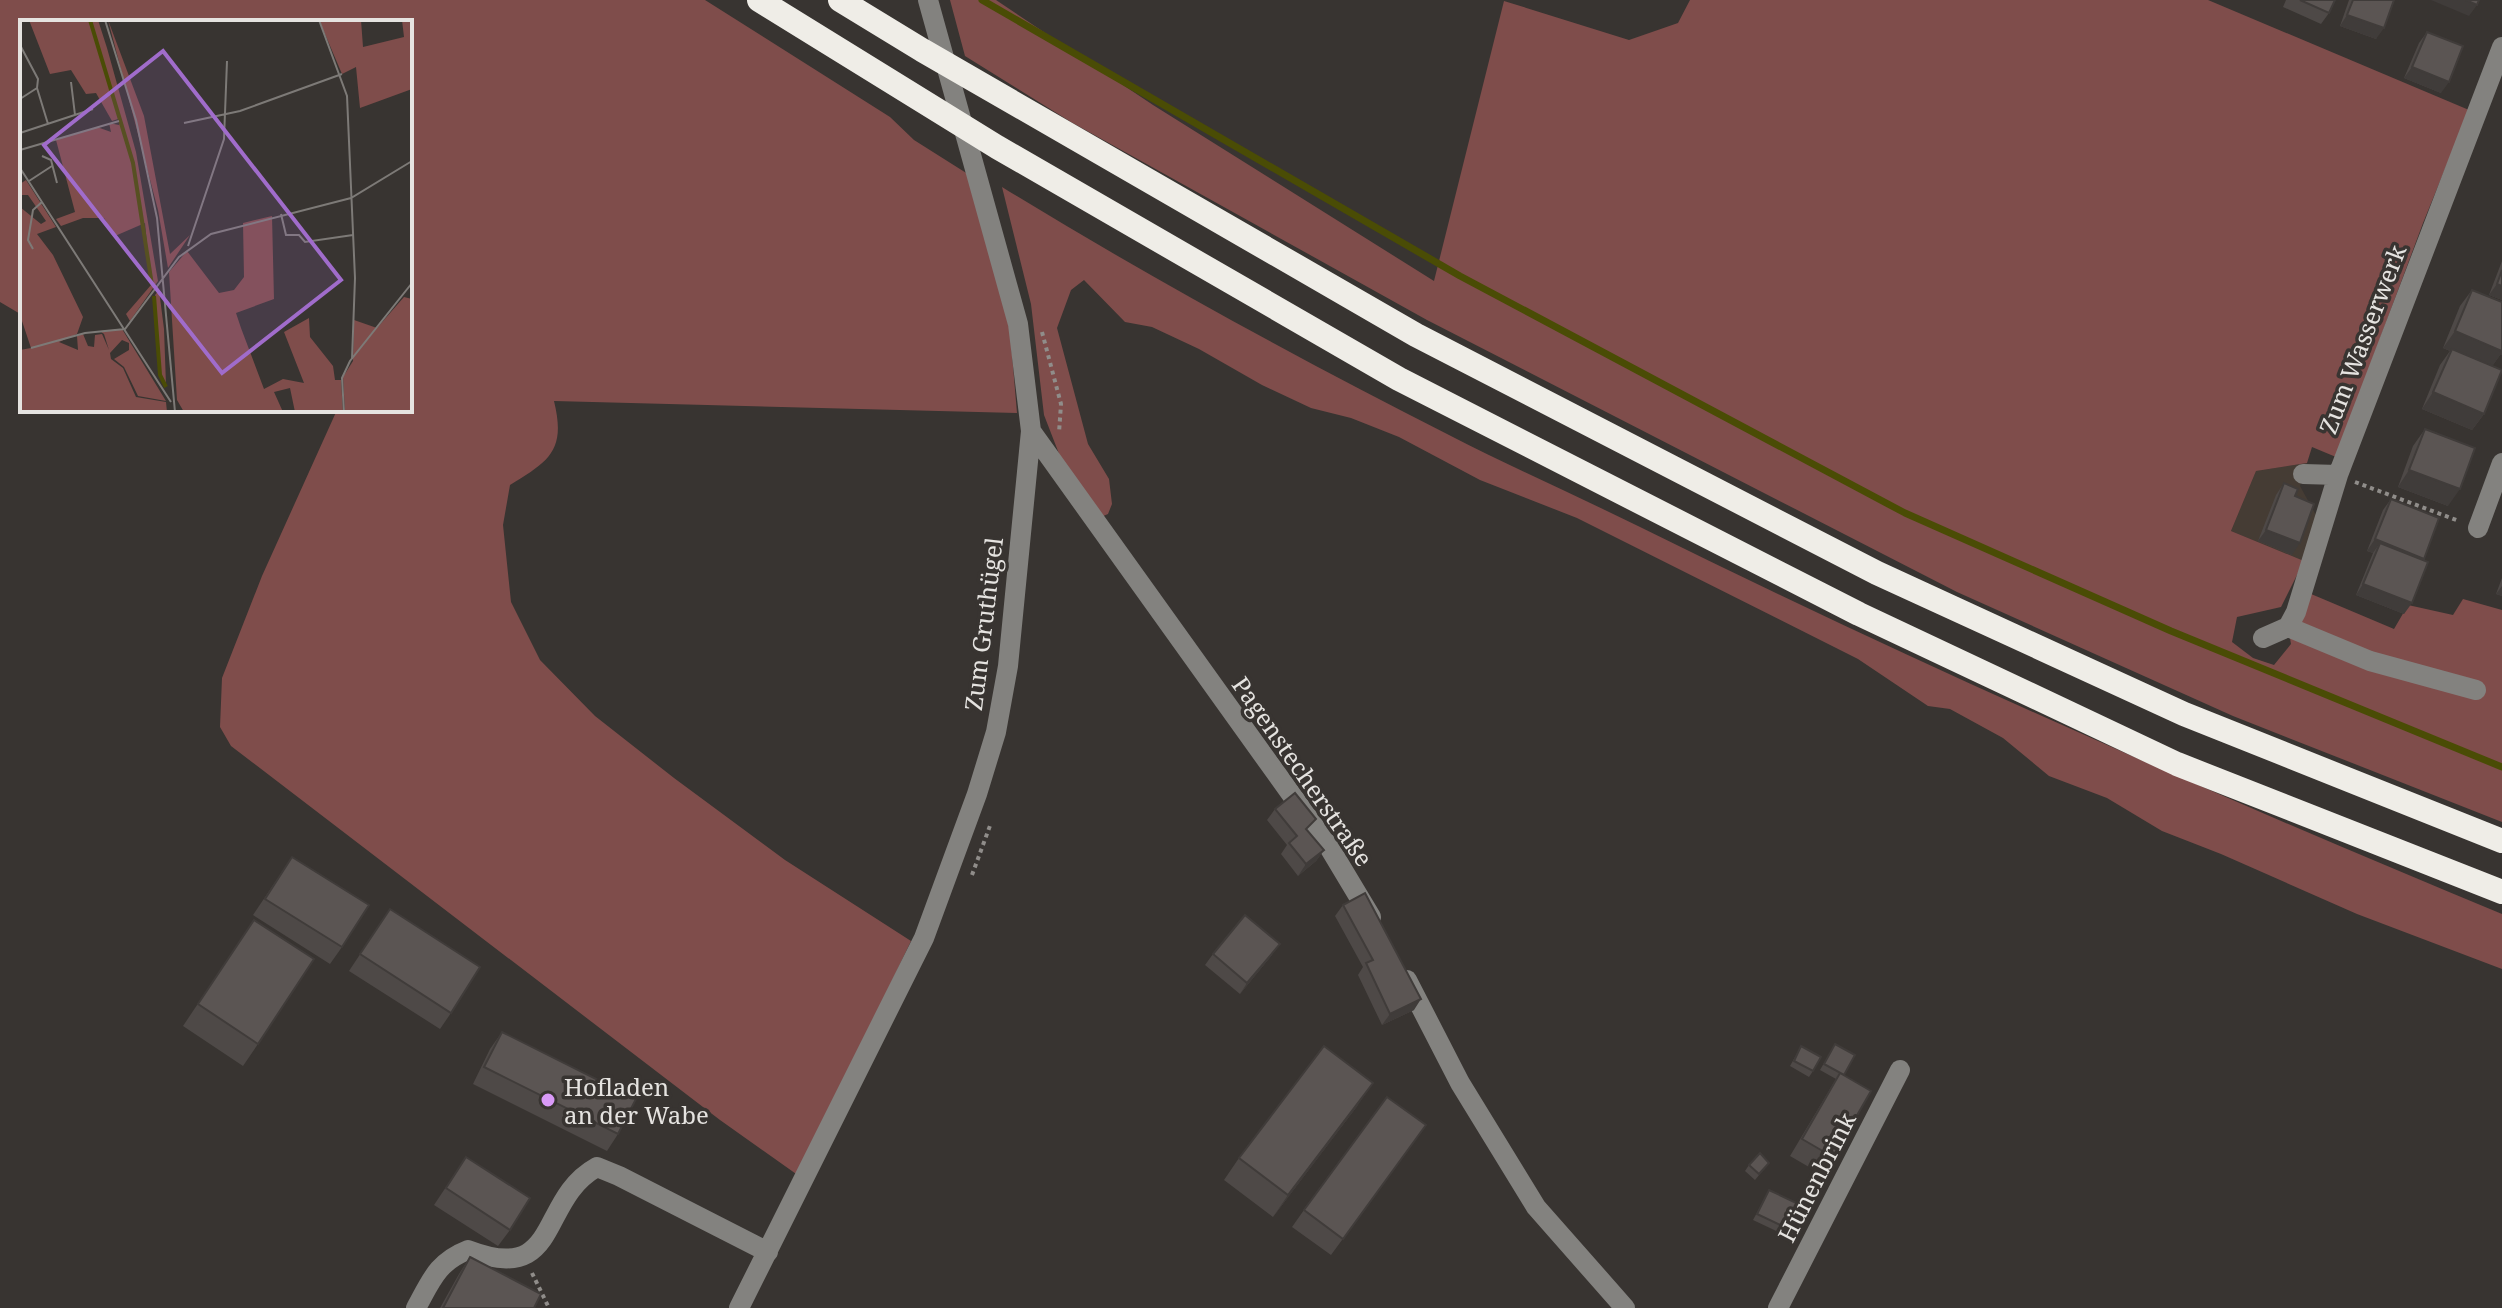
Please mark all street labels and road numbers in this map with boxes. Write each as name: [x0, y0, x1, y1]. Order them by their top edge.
street label: Zum Wasserwerk: [2311, 239, 2414, 438]
street label: Zum Gruthügel: [956, 535, 1010, 712]
street label: Pagenstecherstraße: [1225, 670, 1381, 872]
street label: Hünenbrink: [1769, 1106, 1863, 1247]

